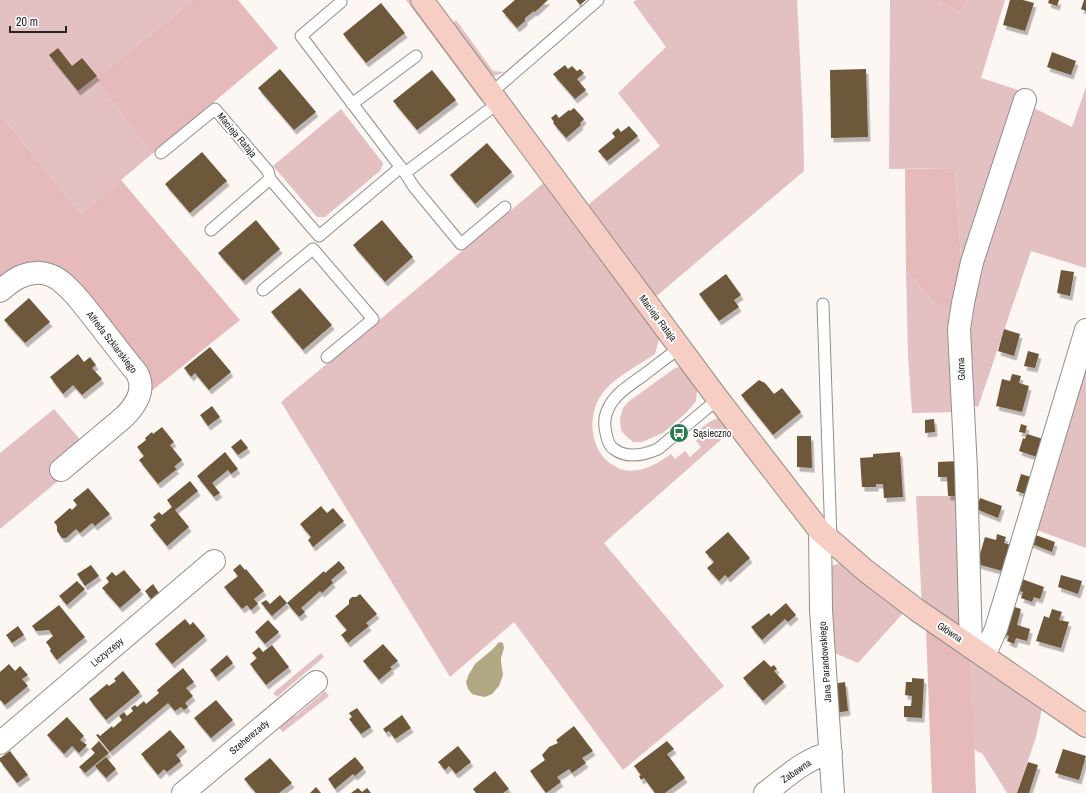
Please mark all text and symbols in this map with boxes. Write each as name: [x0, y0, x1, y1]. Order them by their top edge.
scale bar: [10, 8, 66, 34]
text: 20 m: [16, 14, 38, 30]
street label: Macieja Rataja: [214, 110, 260, 160]
street label: Macieja Rataja: [636, 292, 680, 344]
street label: Alfreda Szklarskiego: [83, 308, 141, 376]
street label: Górna: [954, 357, 968, 381]
bus stop icon: Sąsieczno: [668, 422, 690, 444]
place label: Sąsieczno: [693, 427, 732, 440]
street label: Główna: [935, 619, 966, 645]
street label: Jana Parandowskiego: [816, 621, 834, 703]
street label: Liczyrzepy: [88, 634, 127, 670]
street label: Szeherezady: [226, 716, 272, 757]
street label: Zabawna: [778, 756, 814, 786]

